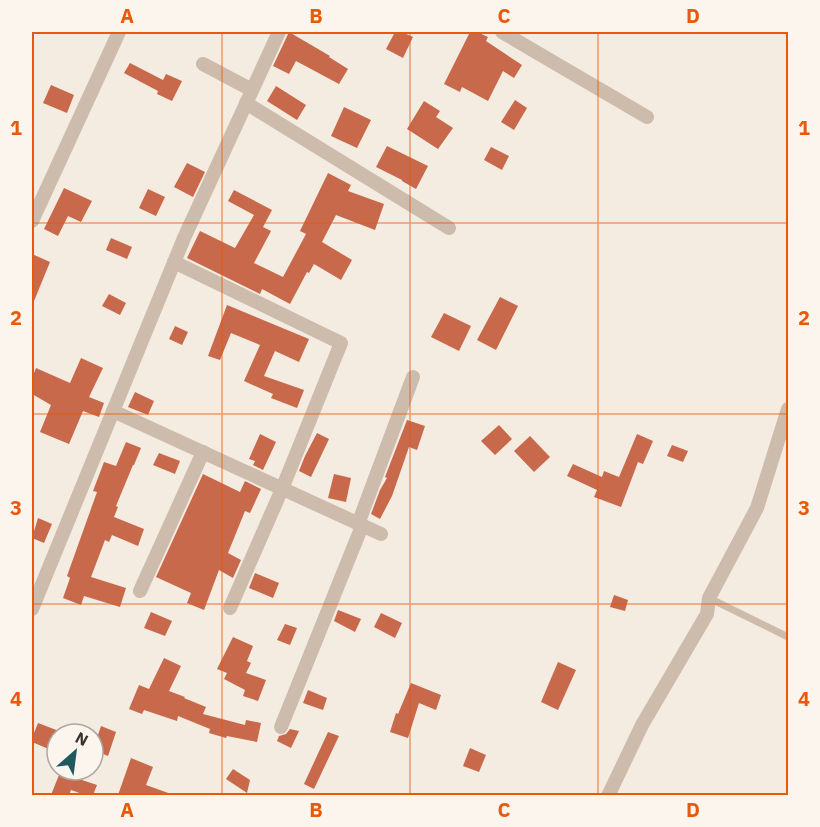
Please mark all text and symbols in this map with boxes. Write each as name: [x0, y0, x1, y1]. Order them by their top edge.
text: A: [120, 2, 134, 29]
text: B: [309, 2, 323, 29]
text: C: [497, 2, 511, 29]
text: D: [686, 2, 700, 29]
text: 1: [10, 114, 22, 141]
text: 1: [798, 114, 810, 141]
text: 2: [10, 304, 22, 331]
text: 2: [798, 304, 810, 331]
text: 3: [10, 494, 22, 521]
text: 3: [798, 494, 810, 521]
text: 4: [10, 685, 22, 712]
text: 4: [798, 685, 810, 712]
north arrow: [45, 722, 105, 782]
text: N: [72, 727, 92, 750]
text: A: [120, 796, 134, 823]
text: B: [309, 796, 323, 823]
text: C: [497, 796, 511, 823]
text: D: [686, 796, 700, 823]

